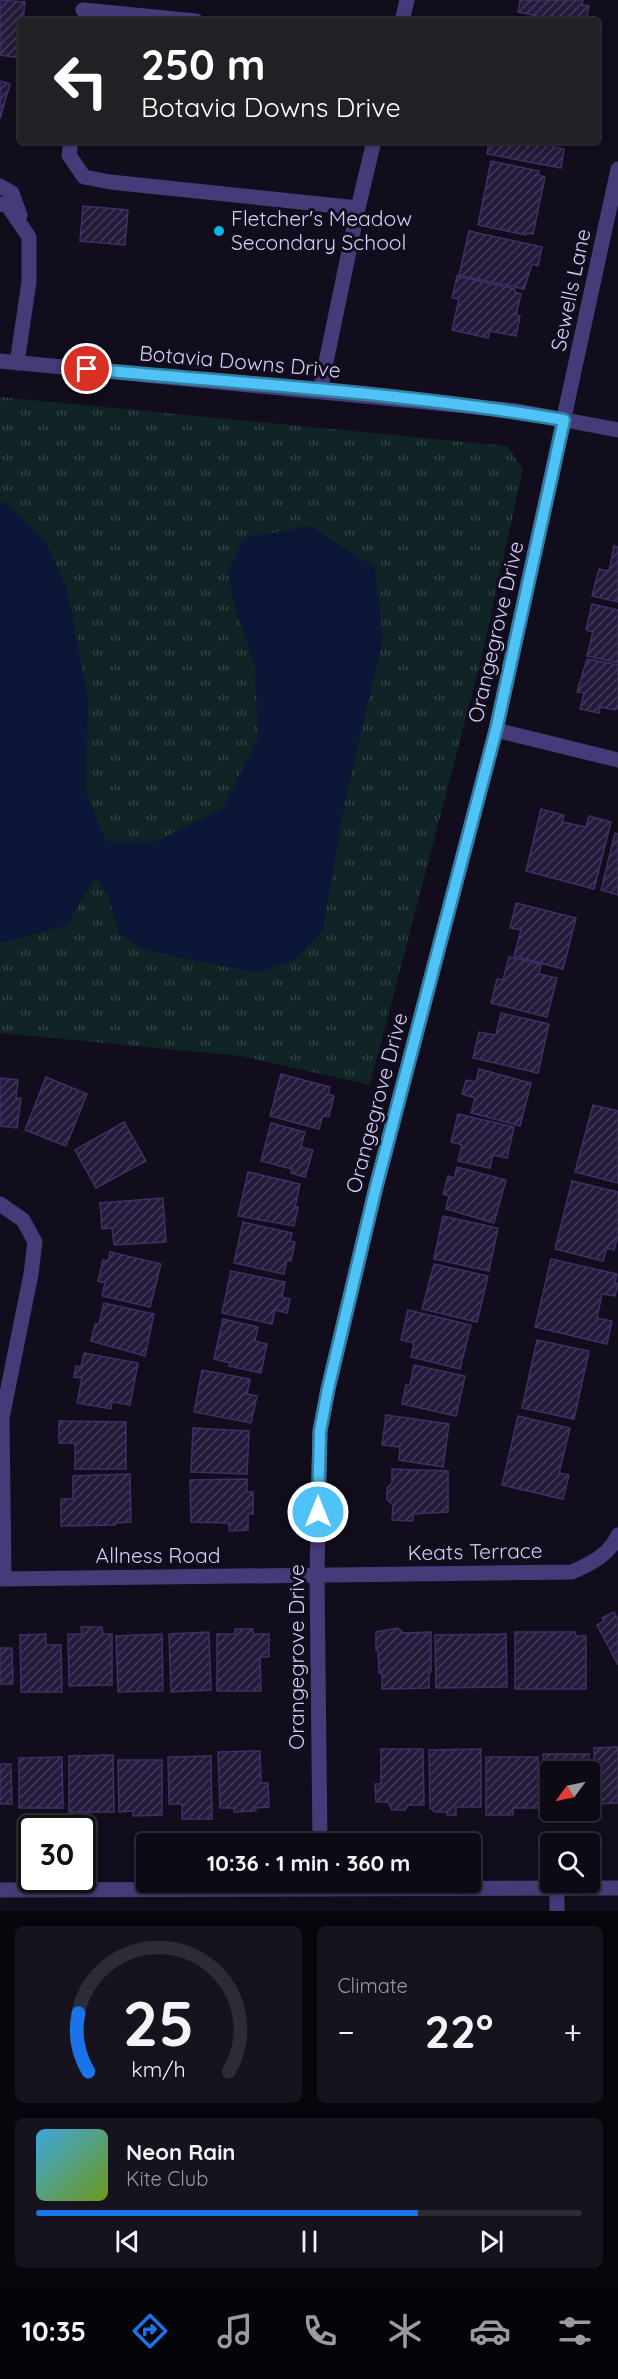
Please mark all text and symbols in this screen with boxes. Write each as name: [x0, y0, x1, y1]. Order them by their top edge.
text: 250 m: [141, 38, 265, 91]
icon: left: [42, 42, 120, 120]
text: Botavia Downs Drive: [141, 90, 401, 124]
place label: Fletcher's Meadow Secondary School: [231, 205, 412, 255]
marker: Fletcher's Meadow Secondary School: [212, 224, 226, 238]
street label: Sewells Lane: [544, 226, 596, 353]
street label: Botavia Downs Drive: [138, 339, 342, 383]
pin: [61, 343, 112, 394]
icon: arrive: [70, 352, 103, 385]
street label: Orangegrove Drive: [461, 538, 529, 725]
street label: Orangegrove Drive: [339, 1010, 413, 1196]
position arrow: [286, 1480, 350, 1544]
street label: Keats Terrace: [407, 1537, 543, 1565]
street label: Allness Road: [96, 1542, 220, 1568]
street label: Orangegrove Drive: [283, 1564, 309, 1750]
north arrow: [540, 1761, 600, 1821]
map controls: [540, 1761, 600, 1893]
speed limit sign: 30: [18, 1815, 96, 1893]
button: search: [540, 1833, 600, 1893]
text: 10:36 · 1 min · 360 m: [207, 1849, 410, 1877]
text: Climate: [338, 1973, 408, 1998]
text: 25: [123, 1984, 194, 2062]
text: 22°: [425, 2003, 493, 2059]
text: −: [338, 2011, 355, 2052]
text: +: [563, 2011, 582, 2052]
text: km/h: [131, 2056, 185, 2082]
text: Neon Rain: [126, 2138, 235, 2166]
text: Kite Club: [126, 2166, 208, 2191]
icon: previous: [111, 2225, 144, 2258]
icon: pause: [293, 2225, 326, 2258]
icon: next: [475, 2225, 508, 2258]
icon: directions: [129, 2310, 171, 2352]
icon: music: [214, 2310, 256, 2352]
icon: phone: [299, 2310, 341, 2352]
icon: climate: [384, 2310, 426, 2352]
icon: car: [469, 2310, 511, 2352]
icon: filters: [554, 2310, 596, 2352]
text: 10:35: [22, 2314, 86, 2348]

